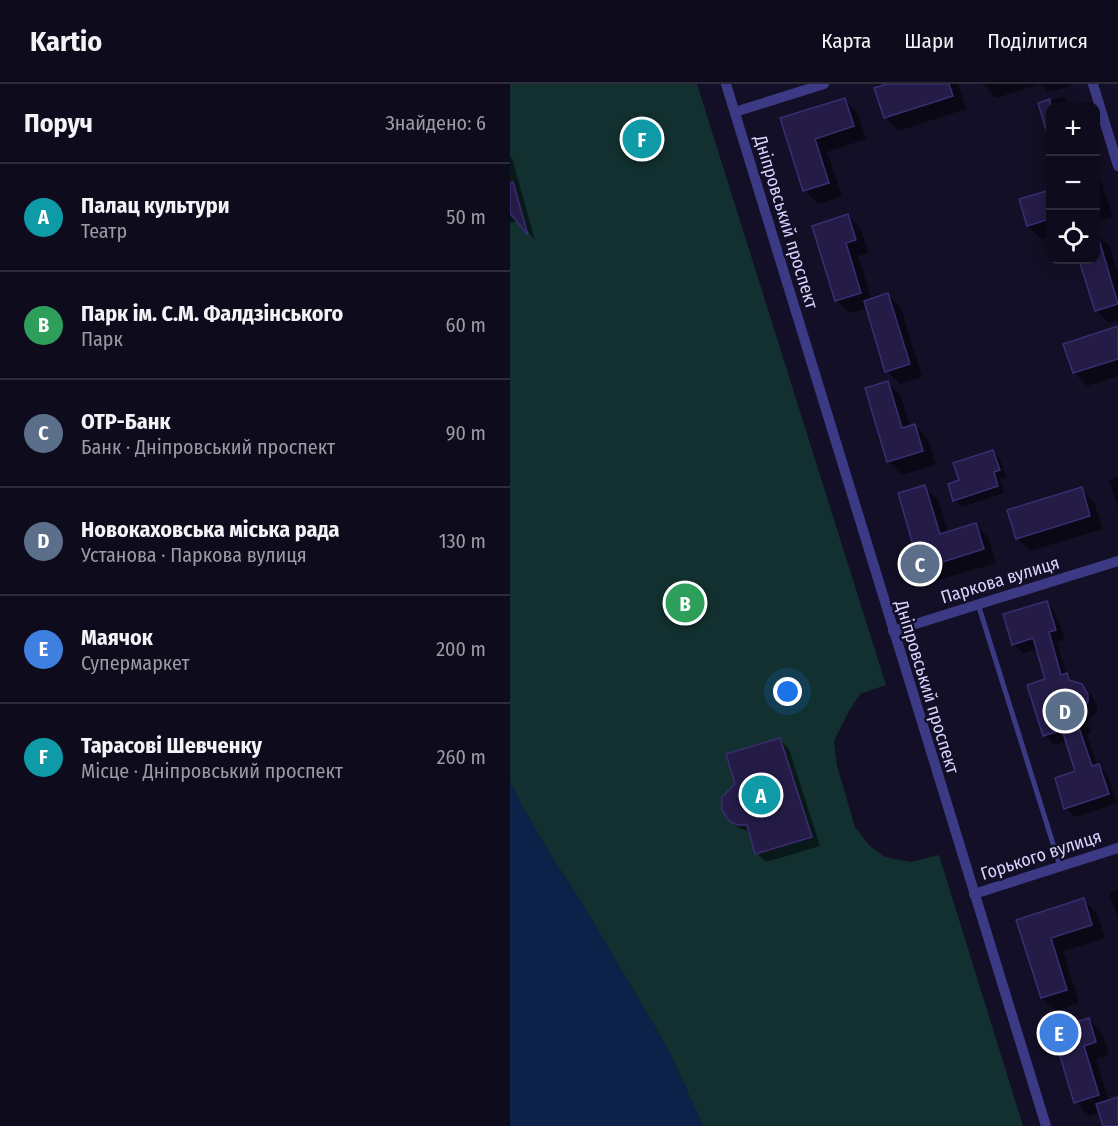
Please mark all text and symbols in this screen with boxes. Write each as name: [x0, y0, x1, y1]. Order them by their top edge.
text: Kartio: [30, 25, 102, 58]
text: Карта: [821, 28, 871, 54]
text: Шари: [904, 28, 954, 54]
text: Поділитися: [987, 28, 1088, 54]
map controls: [1046, 102, 1100, 264]
button: +: [1046, 102, 1100, 156]
text: Поруч: [24, 108, 93, 139]
text: Знайдено: 6: [385, 111, 486, 135]
pin: F: [622, 116, 662, 162]
street label: Дніпровський проспект: [749, 132, 823, 312]
button: −: [1046, 156, 1100, 210]
text: Палац культури: [81, 192, 230, 219]
text: A: [38, 205, 49, 229]
text: 50 m: [446, 205, 486, 229]
button: locate: [1046, 210, 1100, 264]
text: Театр: [81, 219, 127, 243]
text: Парк ім. С.М. Фалдзінського: [81, 300, 343, 327]
text: B: [38, 313, 49, 337]
text: 60 m: [446, 313, 486, 337]
text: Парк: [81, 327, 123, 351]
text: ОТР-Банк: [81, 408, 170, 435]
text: C: [38, 421, 49, 445]
text: 90 m: [446, 421, 486, 445]
text: Банк · Дніпровський проспект: [81, 435, 335, 459]
text: Новокаховська міська рада: [81, 516, 340, 543]
text: D: [38, 529, 49, 553]
text: 130 m: [439, 529, 486, 553]
pin: C: [900, 542, 940, 586]
text: Установа · Паркова вулиця: [81, 543, 307, 567]
street label: Паркова вулиця: [938, 552, 1062, 608]
pin: B: [666, 580, 705, 626]
street label: Дніпровський проспект: [890, 597, 964, 777]
text: Маячок: [81, 624, 153, 651]
text: E: [39, 637, 48, 661]
text: 200 m: [436, 637, 486, 661]
text: Супермаркет: [81, 651, 190, 675]
your location: [773, 677, 802, 706]
pin: D: [1046, 688, 1084, 734]
text: Тарасові Шевченку: [81, 732, 262, 759]
text: F: [39, 745, 48, 769]
text: 260 m: [437, 745, 486, 769]
text: Місце · Дніпровський проспект: [81, 759, 343, 783]
pin: A: [742, 772, 780, 818]
street label: Горького вулиця: [978, 825, 1104, 885]
pin: E: [1040, 1010, 1078, 1056]

